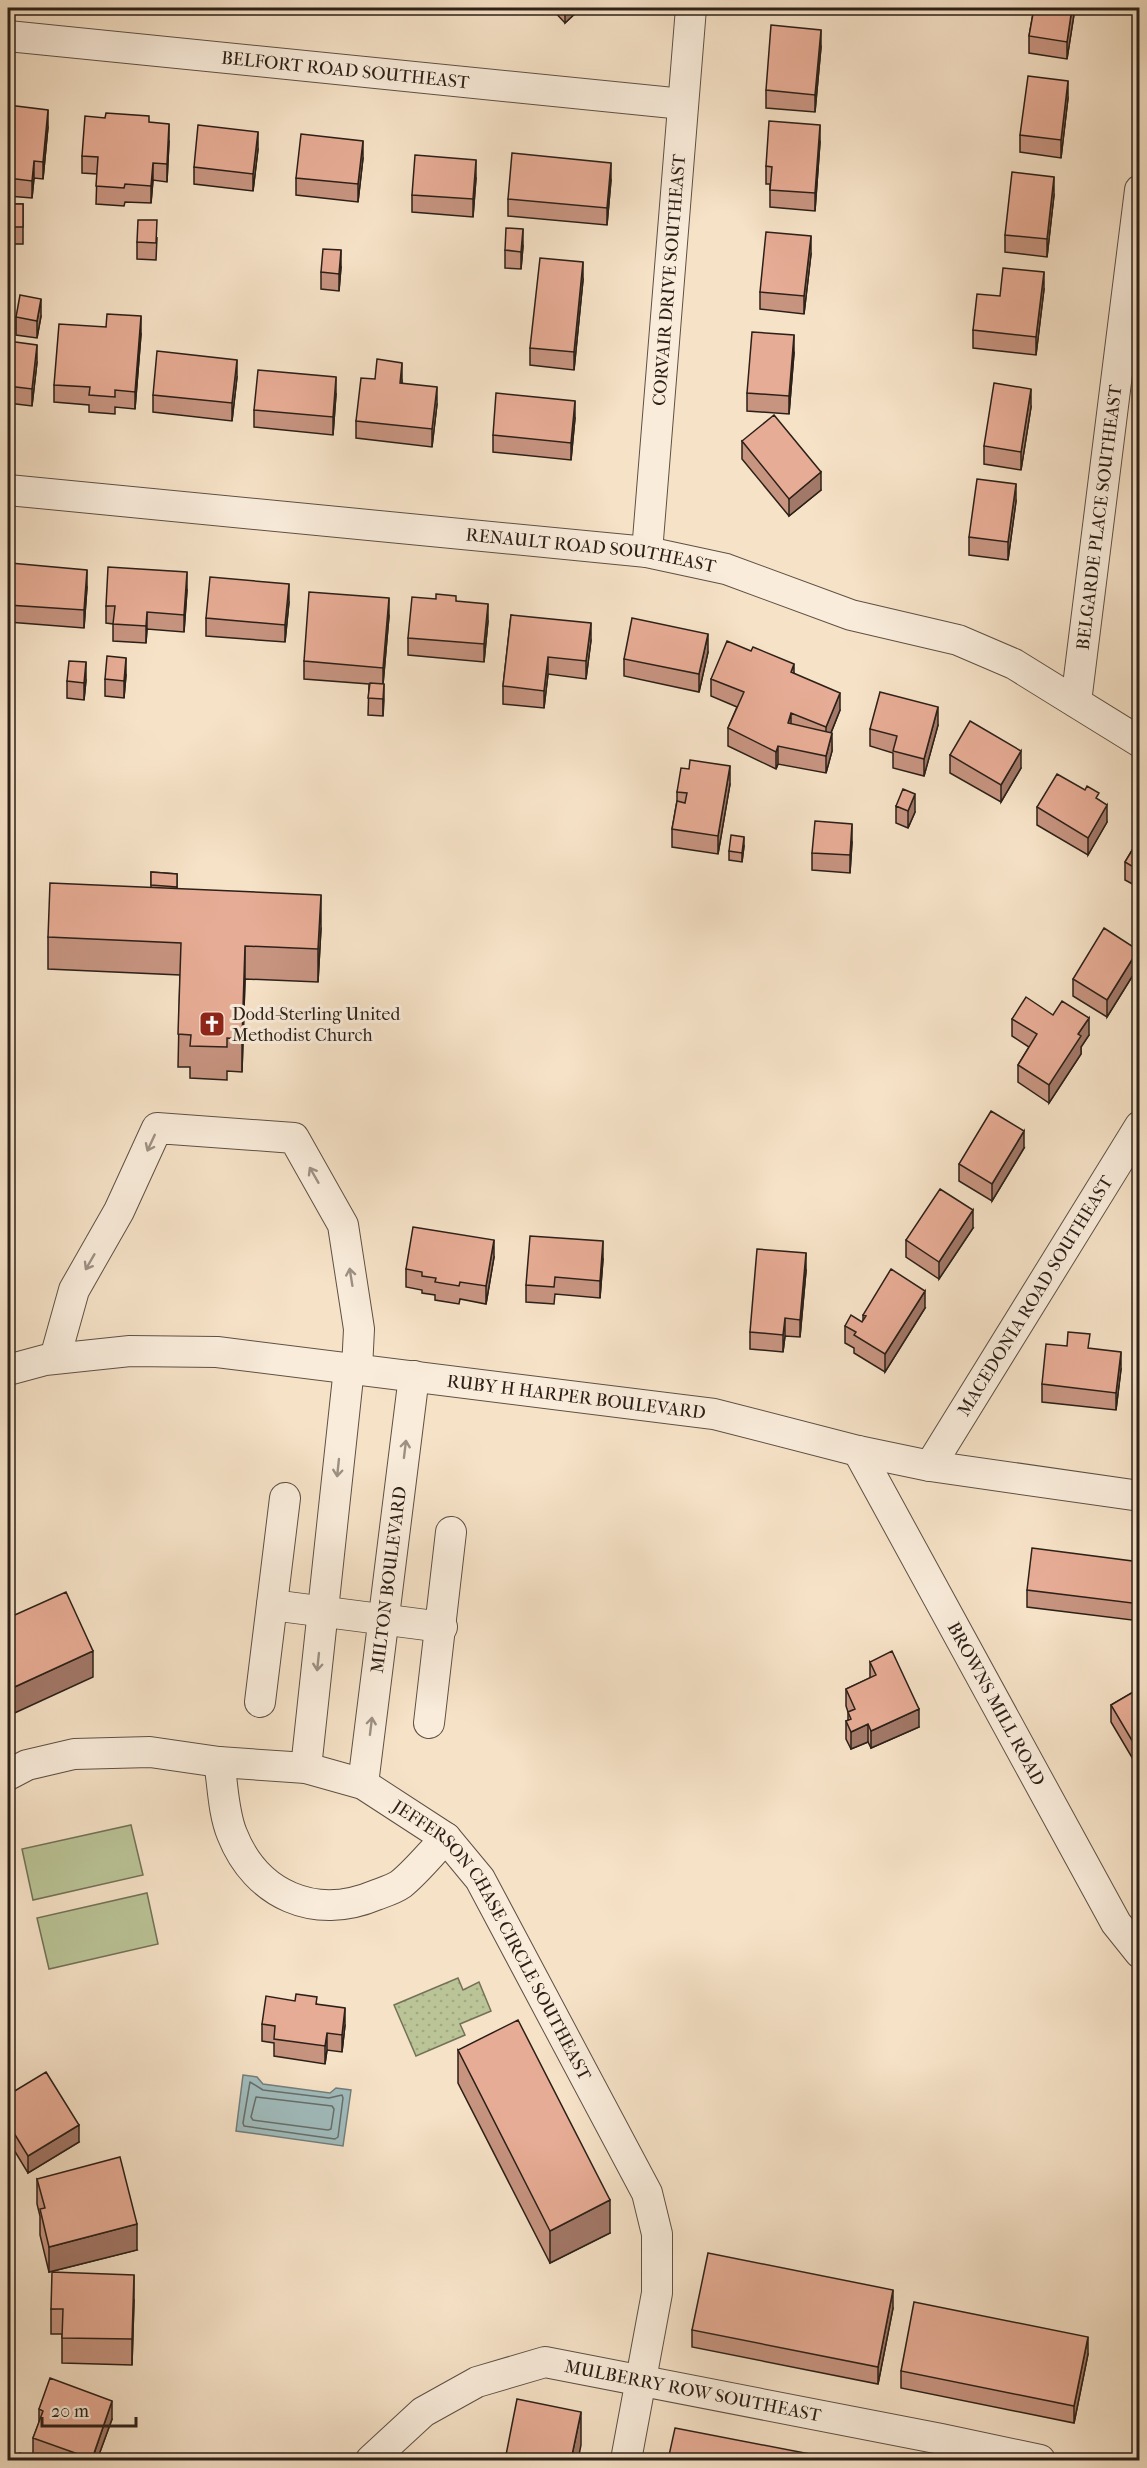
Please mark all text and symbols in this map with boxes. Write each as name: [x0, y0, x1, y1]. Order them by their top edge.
street label: BELFORT ROAD SOUTHEAST: [220, 47, 471, 93]
street label: CORVAIR DRIVE SOUTHEAST: [648, 152, 690, 407]
street label: BELGARDE PLACE SOUTHEAST: [1072, 383, 1126, 651]
street label: RENAULT ROAD SOUTHEAST: [465, 524, 719, 577]
place label: Dodd-Sterling United Methodist Church: [232, 1004, 400, 1046]
church icon: Dodd-Sterling United Methodist Church: [197, 1009, 227, 1039]
one-way arrow: [144, 1133, 156, 1151]
one-way arrow: [308, 1166, 320, 1183]
street label: MACEDONIA ROAD SOUTHEAST: [953, 1171, 1118, 1420]
one-way arrow: [84, 1253, 96, 1270]
one-way arrow: [346, 1268, 357, 1288]
street label: RUBY H HARPER BOULEVARD: [446, 1370, 707, 1423]
one-way arrow: [400, 1439, 411, 1459]
one-way arrow: [333, 1458, 344, 1478]
street label: MILTON BOULEVARD: [366, 1485, 411, 1674]
street label: BROWNS MILL ROAD: [943, 1618, 1049, 1789]
one-way arrow: [312, 1652, 323, 1672]
one-way arrow: [365, 1716, 376, 1736]
street label: JEFFERSON CHASE CIRCLE SOUTHEAST: [387, 1794, 596, 2085]
street label: MULBERRY ROW SOUTHEAST: [563, 2356, 824, 2426]
scale bar: [42, 2390, 136, 2428]
text: 20 m: [51, 2401, 89, 2422]

